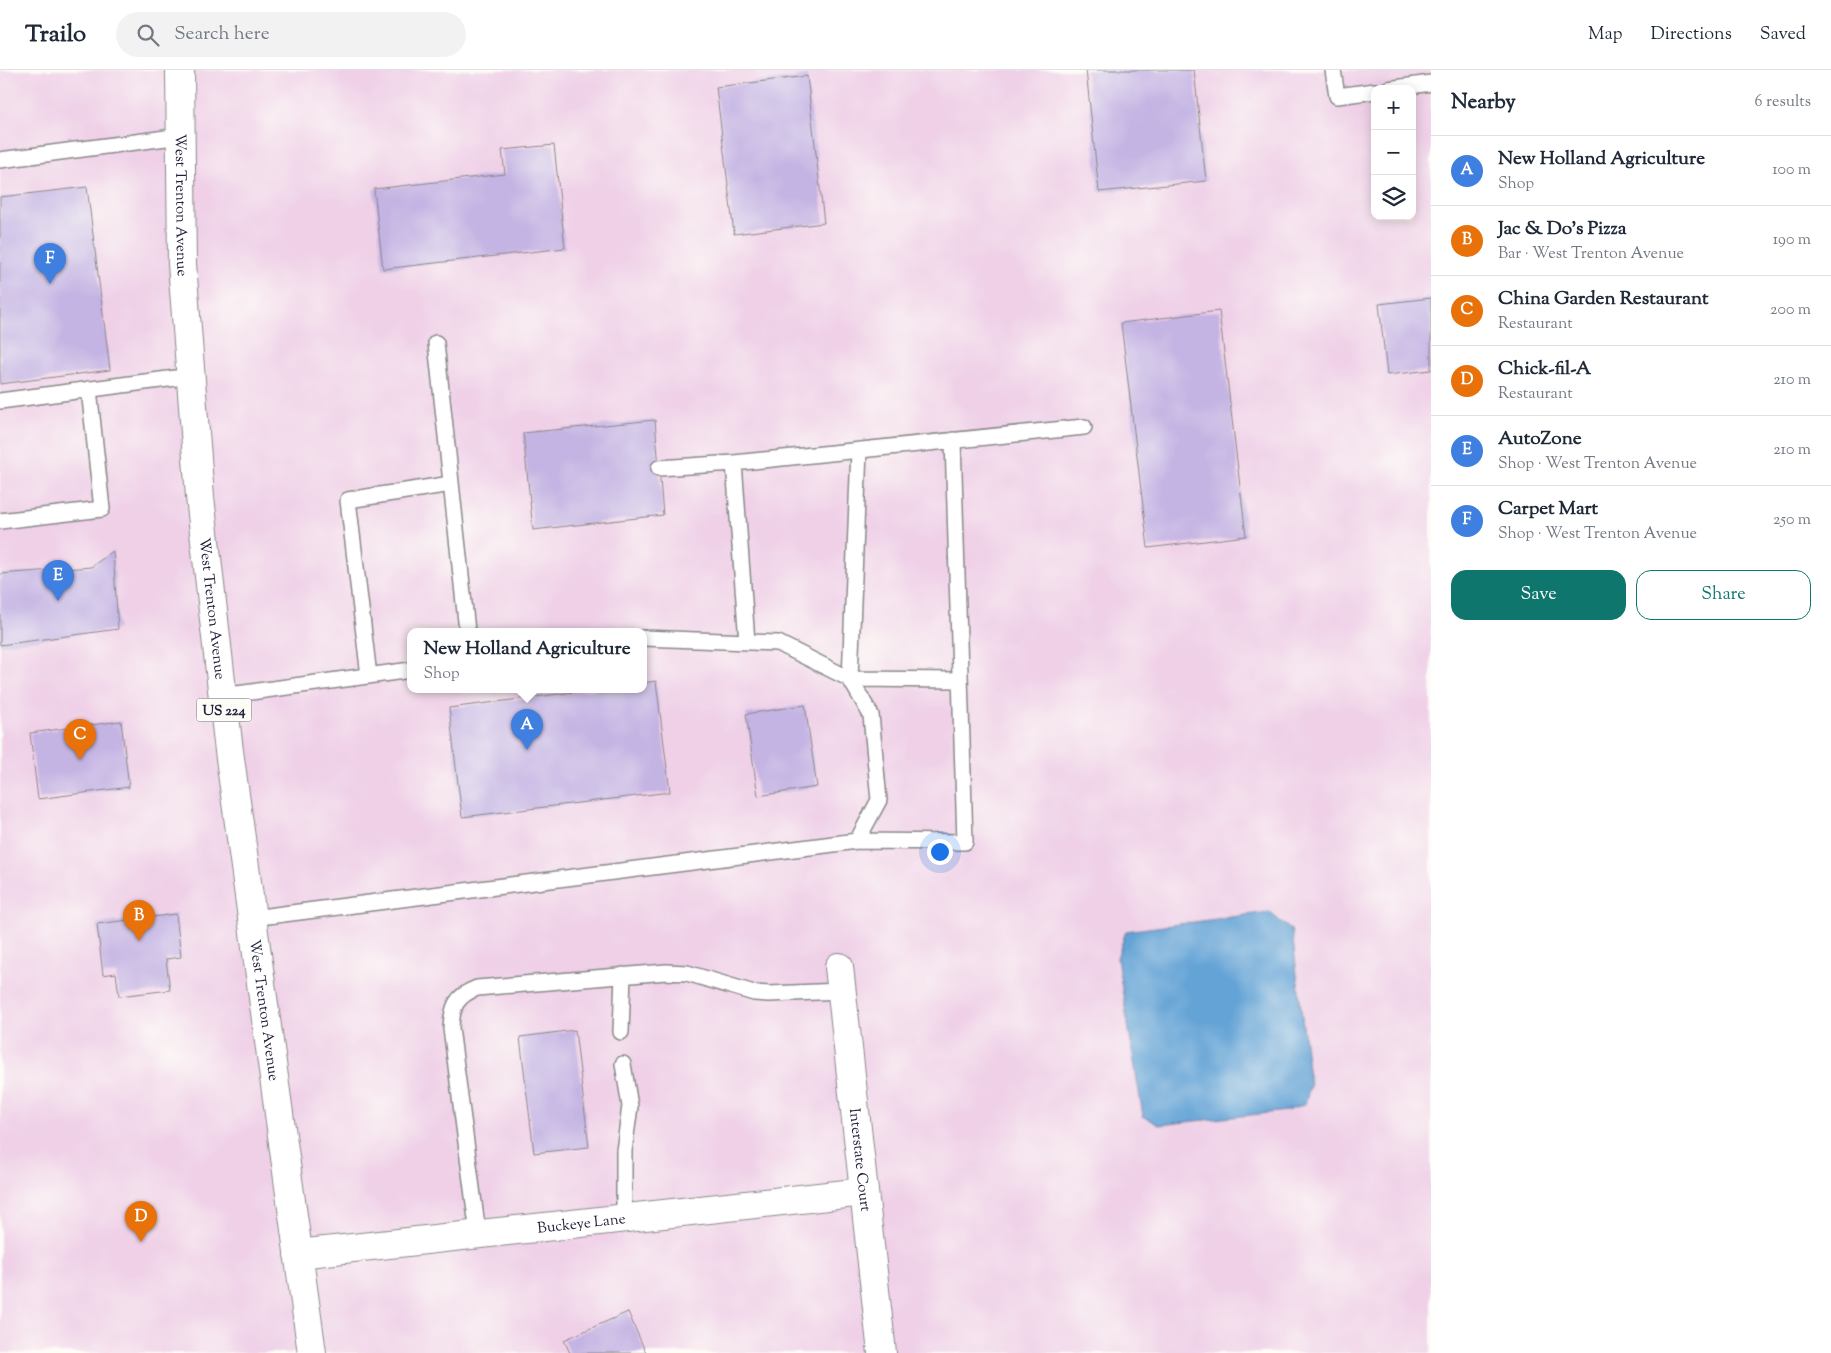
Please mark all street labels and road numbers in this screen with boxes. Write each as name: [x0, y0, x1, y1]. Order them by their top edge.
street label: West Trenton Avenue: [169, 134, 192, 277]
street label: West Trenton Avenue: [193, 537, 230, 681]
road number: US 224: [196, 698, 252, 722]
street label: West Trenton Avenue: [243, 938, 283, 1082]
street label: Interstate Court: [843, 1107, 875, 1213]
street label: Buckeye Lane: [536, 1209, 627, 1240]

